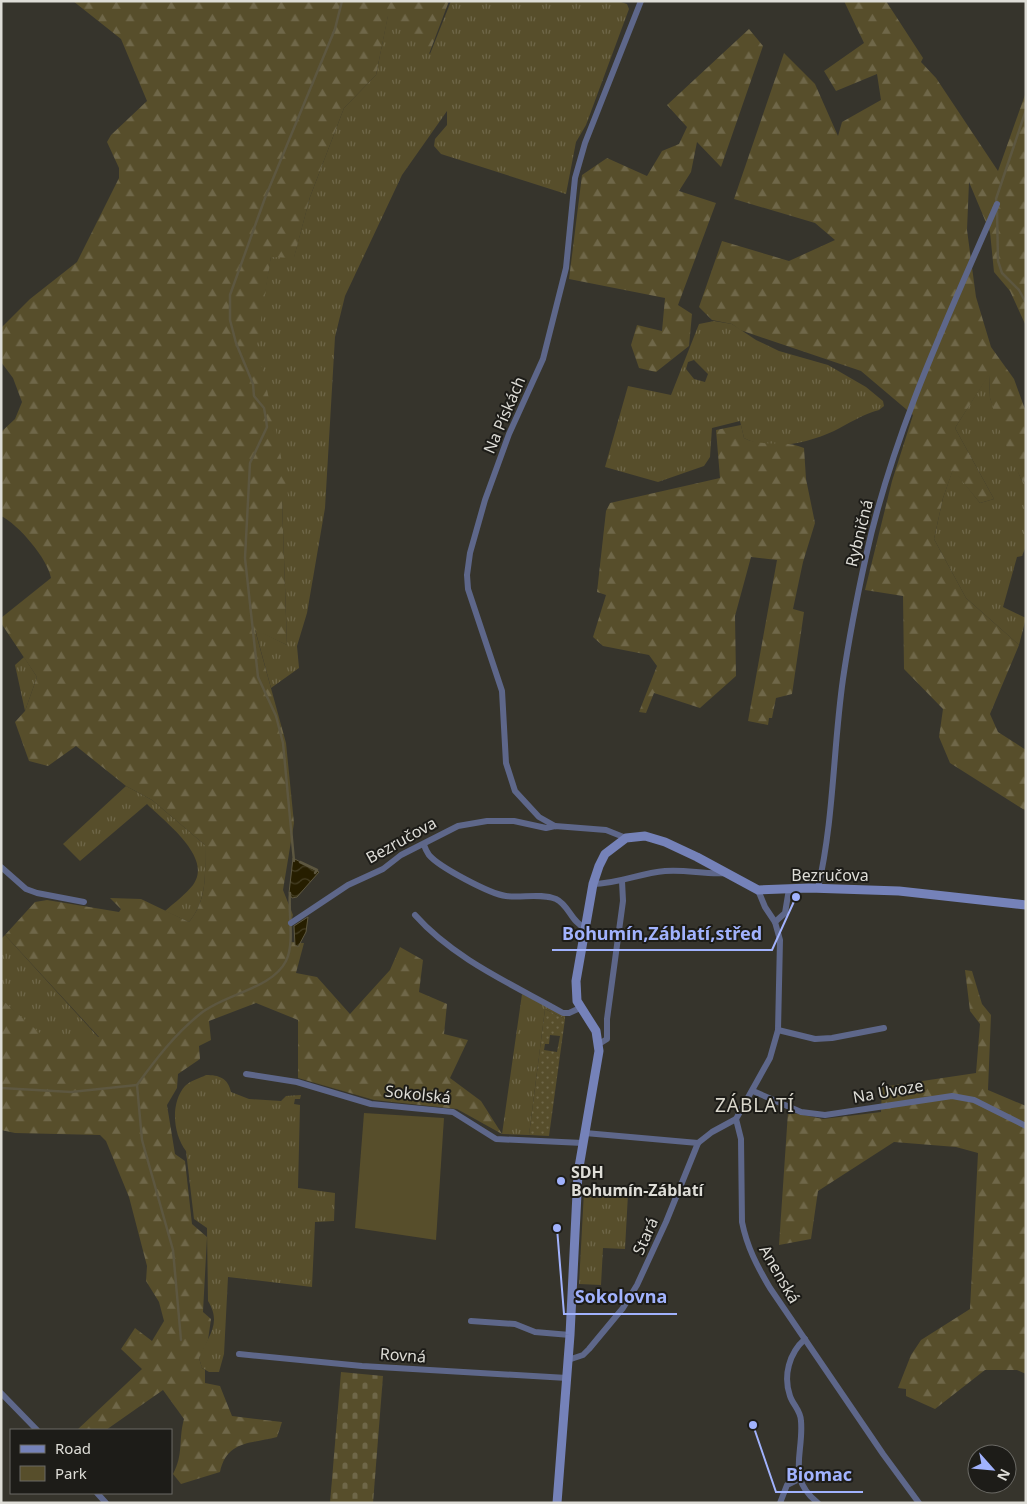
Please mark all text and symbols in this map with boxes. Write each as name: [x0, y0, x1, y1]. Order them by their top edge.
street label: Na Pískách: [478, 373, 530, 457]
street label: Rybničná: [840, 497, 878, 569]
street label: Bezručova: [362, 812, 440, 868]
street label: Bezručova: [791, 864, 869, 886]
callout: Bohumín,Záblatí,střed: [552, 917, 772, 950]
text: Bohumín,Záblatí,střed: [562, 921, 762, 945]
street label: Na Úvoze: [851, 1074, 925, 1108]
street label: Sokolská: [384, 1080, 452, 1108]
district label: ZÁBLATÍ: [715, 1092, 795, 1118]
place label: SDH Bohumín-Záblatí: [571, 1161, 705, 1201]
marker: SDH Bohumín-Záblatí: [555, 1175, 567, 1187]
street label: Stará: [627, 1214, 663, 1258]
street label: Anenská: [754, 1241, 806, 1307]
callout: Sokolovna: [564, 1281, 677, 1314]
text: Sokolovna: [575, 1284, 667, 1308]
street label: Rovná: [379, 1342, 427, 1368]
legend: [10, 1429, 172, 1494]
text: Road: [55, 1438, 91, 1458]
north arrow: [967, 1444, 1017, 1494]
callout: Biomac: [776, 1459, 863, 1492]
text: Biomac: [786, 1462, 852, 1486]
text: Park: [55, 1463, 87, 1483]
text: N: [993, 1466, 1015, 1485]

